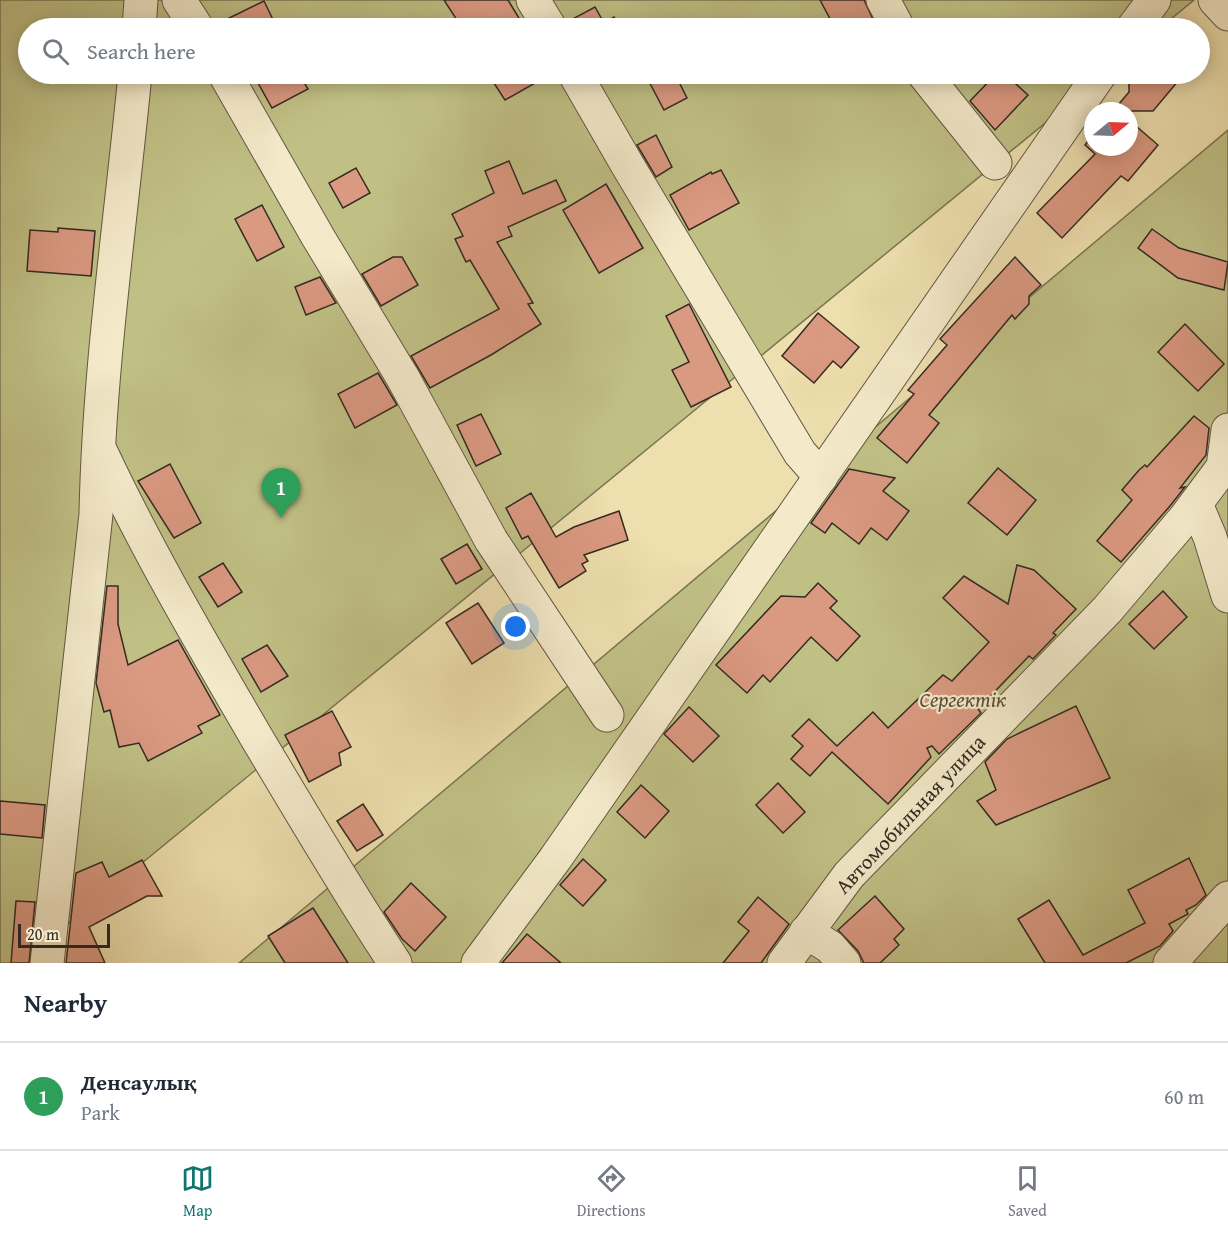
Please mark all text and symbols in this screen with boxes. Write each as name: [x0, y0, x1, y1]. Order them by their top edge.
search box: [18, 18, 1210, 84]
icon: search: [39, 35, 72, 68]
text: Search here: [87, 35, 196, 67]
north arrow: [1084, 102, 1138, 156]
pin: 1: [262, 468, 300, 518]
your location: [501, 612, 530, 641]
park label: Сергектік: [920, 684, 1006, 715]
street label: Автомобильная улица: [828, 727, 992, 901]
scale bar: [18, 921, 110, 948]
text: 20 m: [27, 922, 59, 946]
text: Nearby: [24, 983, 107, 1022]
text: Денсаулық: [81, 1066, 196, 1098]
text: 1: [38, 1082, 49, 1111]
text: 60 m: [1164, 1082, 1204, 1111]
text: Park: [81, 1098, 120, 1127]
tab: Map: [181, 1162, 214, 1222]
tab: Directions: [577, 1162, 646, 1222]
tab: Saved: [1008, 1162, 1047, 1222]

